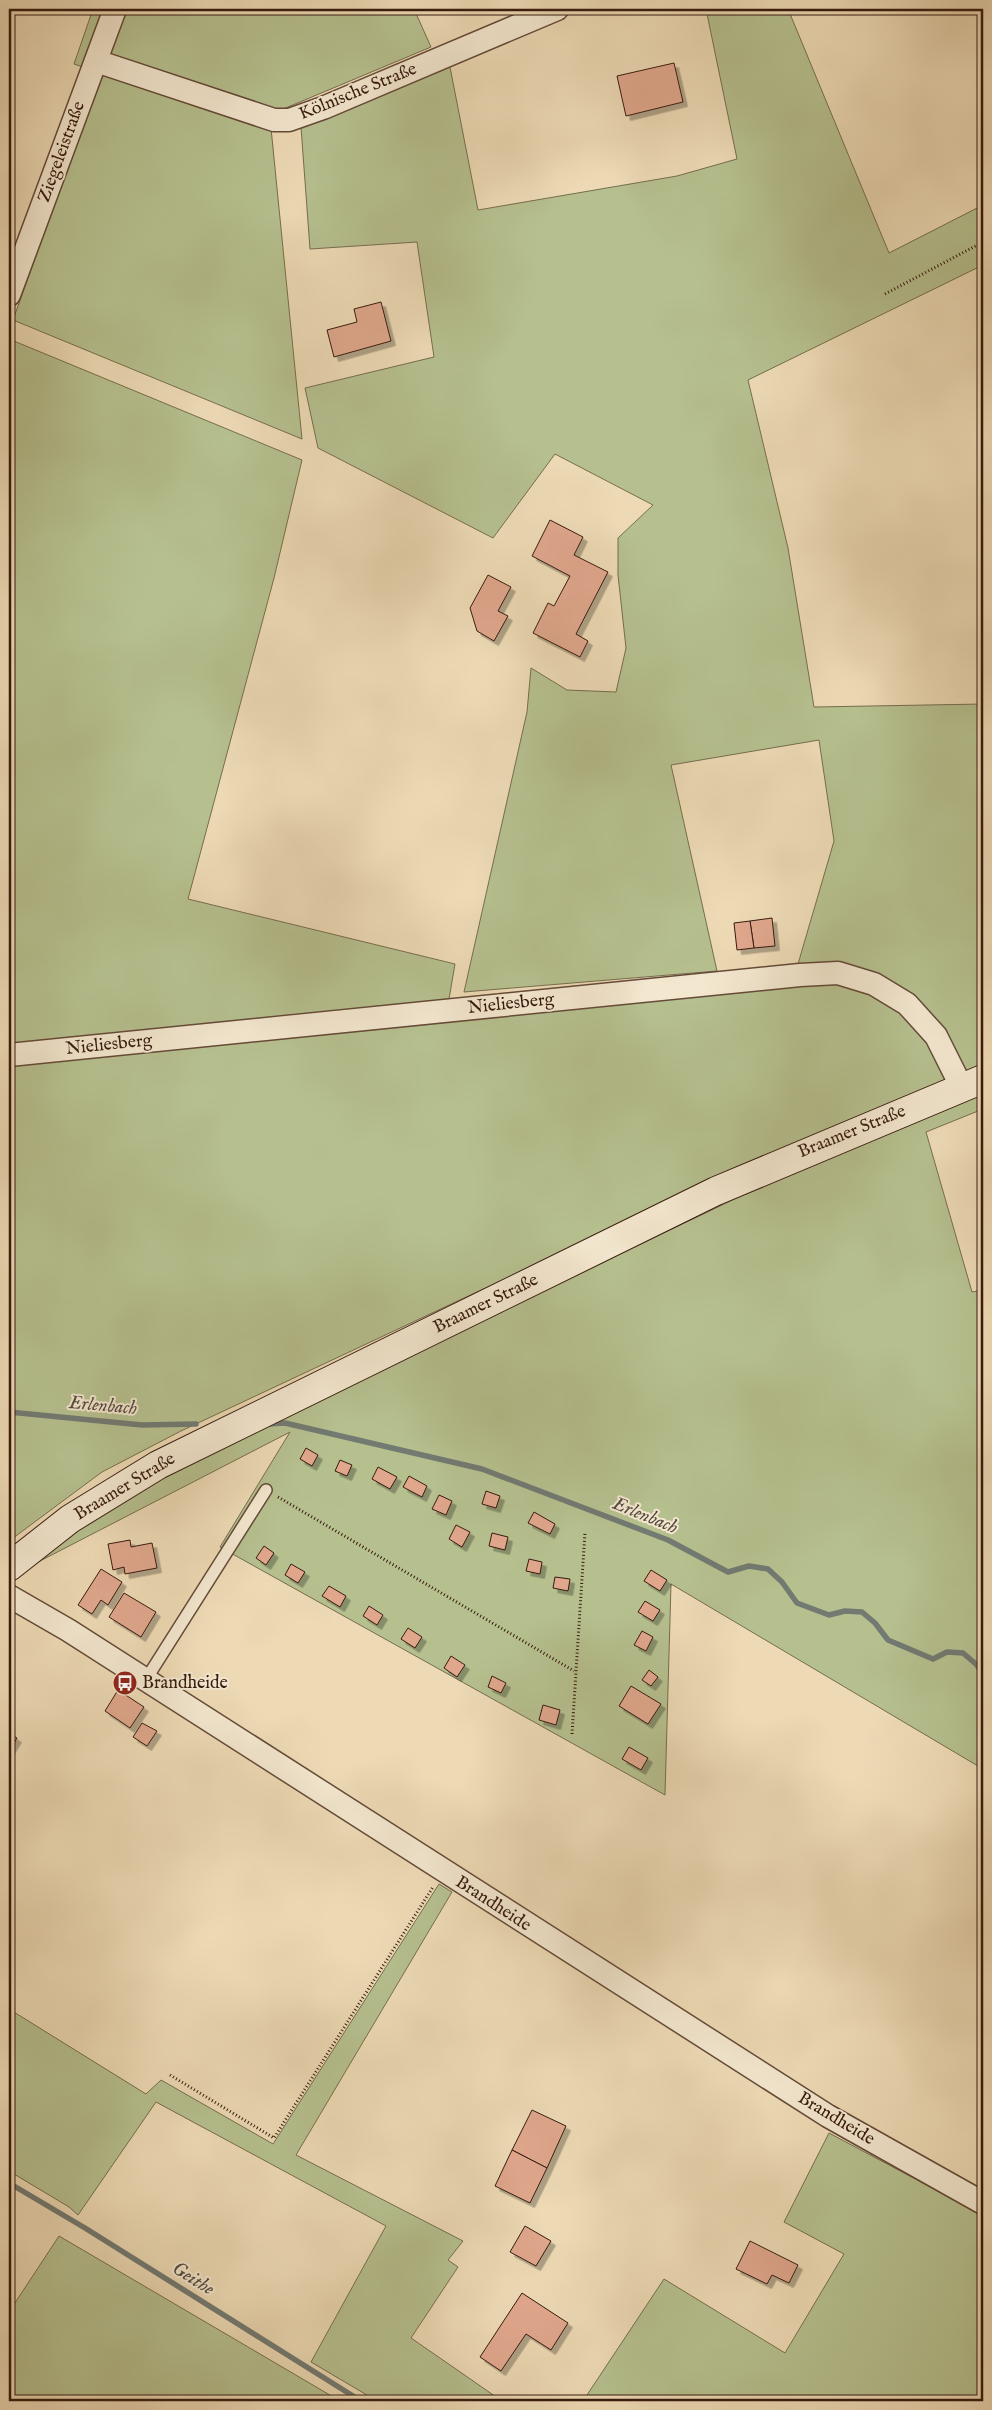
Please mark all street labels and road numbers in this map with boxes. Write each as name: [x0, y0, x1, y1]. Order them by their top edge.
street label: Kölnische Straße: [296, 58, 420, 126]
street label: Ziegeleistraße: [33, 98, 91, 206]
street label: Nieliesberg: [467, 988, 556, 1020]
street label: Nieliesberg: [65, 1029, 154, 1061]
street label: Braamer Straße: [795, 1100, 909, 1164]
street label: Braamer Straße: [430, 1269, 542, 1339]
street label: Braamer Straße: [70, 1448, 180, 1526]
street label: Brandheide: [451, 1871, 535, 1937]
street label: Brandheide: [793, 2087, 879, 2151]

